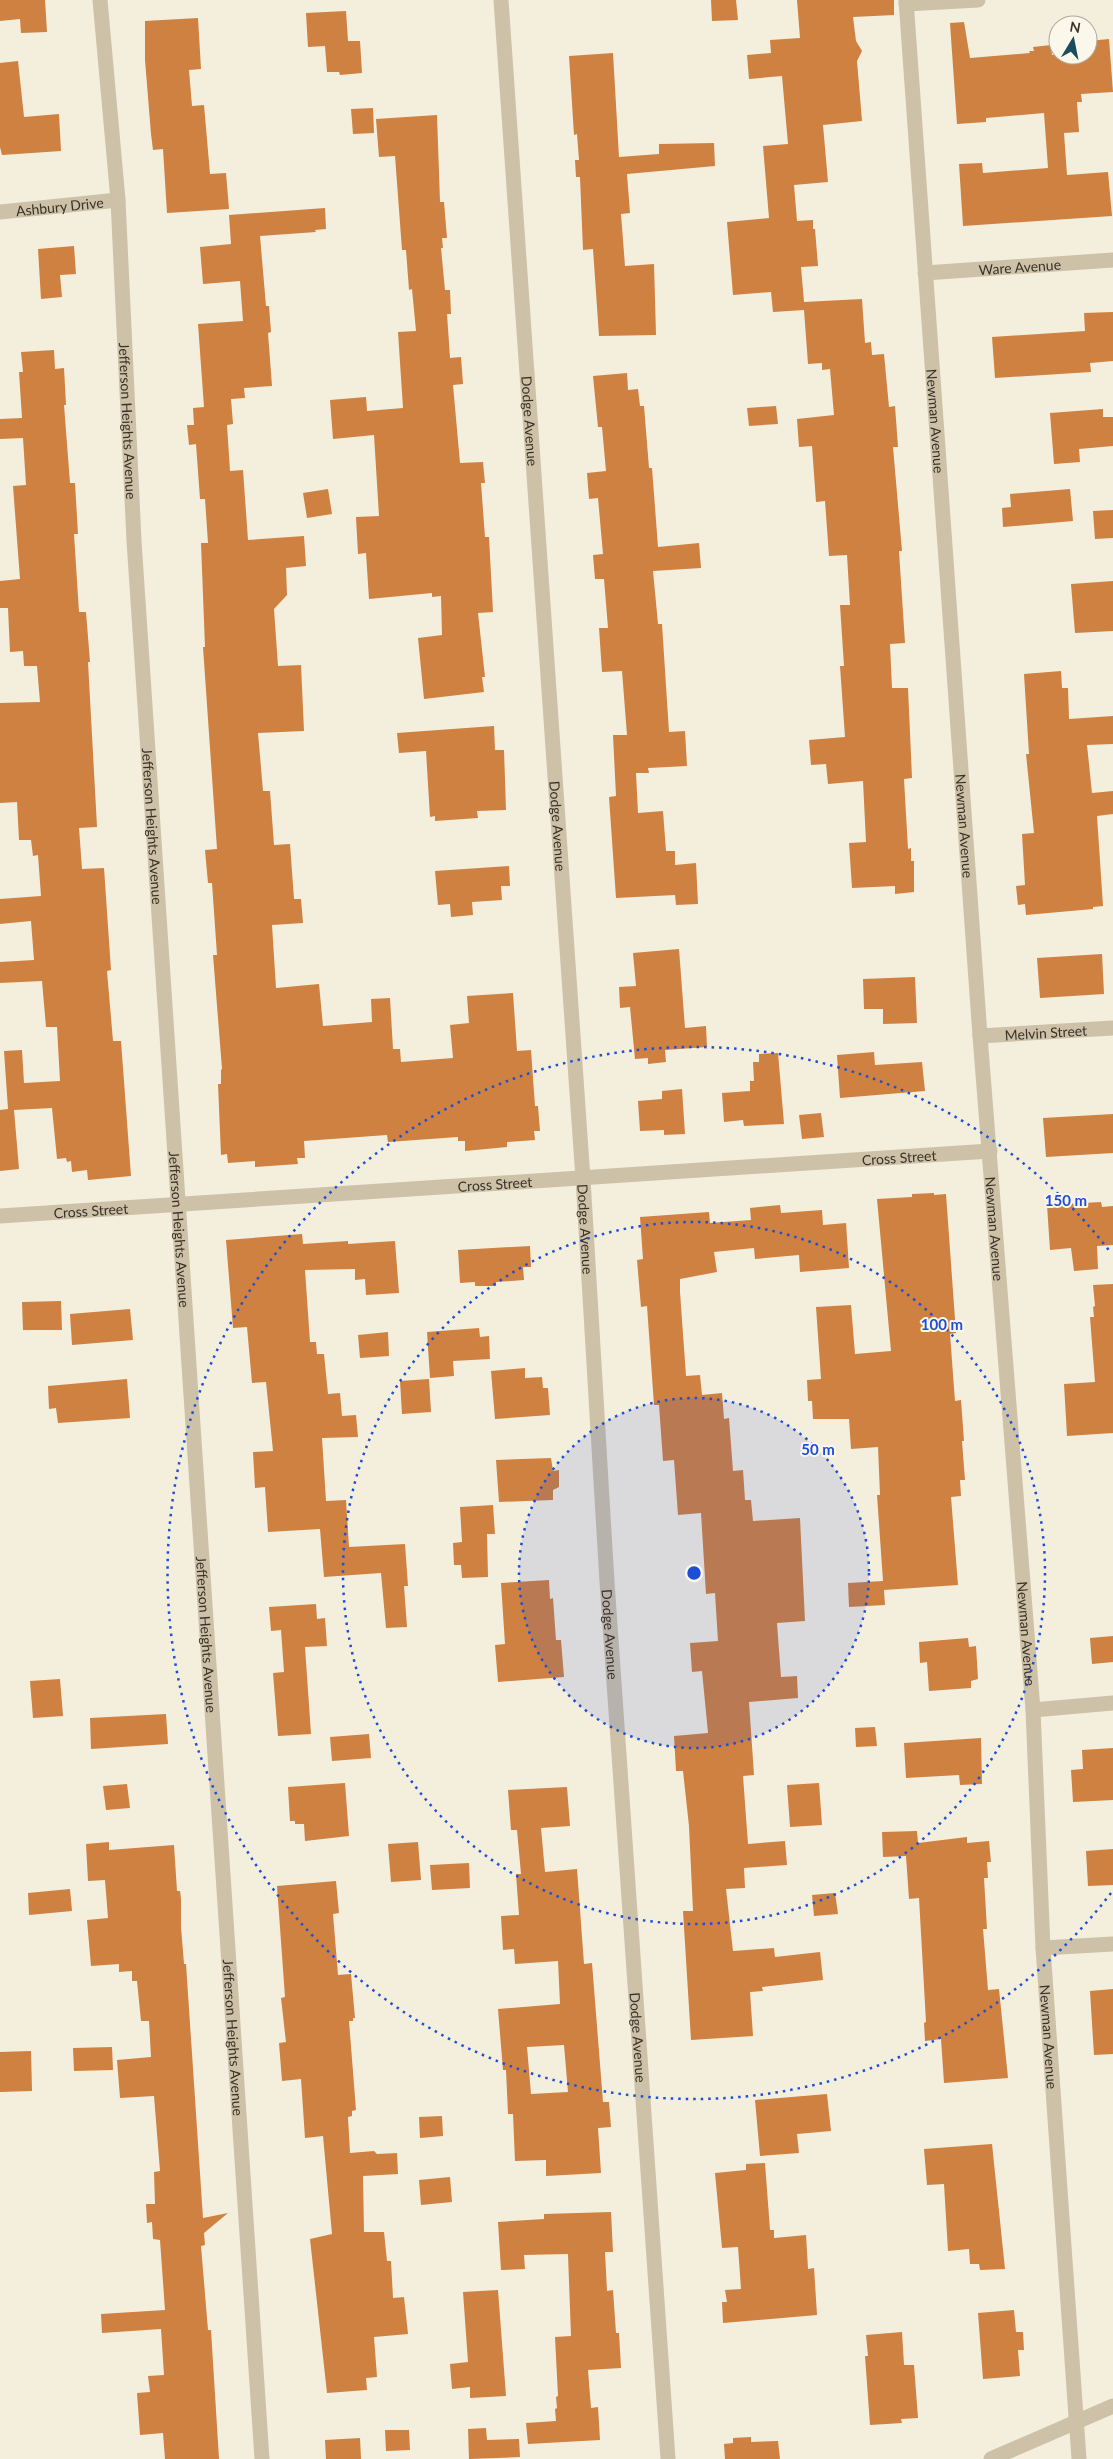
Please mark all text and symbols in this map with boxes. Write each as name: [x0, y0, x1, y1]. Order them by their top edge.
north arrow: [1048, 15, 1098, 65]
text: N: [1069, 17, 1082, 36]
street label: Ashbury Drive: [15, 193, 104, 219]
street label: Ware Avenue: [978, 255, 1061, 278]
street label: Jefferson Heights Avenue: [116, 342, 141, 500]
street label: Newman Avenue: [924, 368, 948, 474]
street label: Dodge Avenue: [519, 375, 542, 467]
street label: Jefferson Heights Avenue: [139, 747, 167, 905]
street label: Newman Avenue: [953, 773, 977, 879]
street label: Dodge Avenue: [547, 780, 570, 872]
street label: Melvin Street: [1004, 1021, 1088, 1043]
street label: Cross Street: [861, 1146, 937, 1168]
street label: Jefferson Heights Avenue: [166, 1150, 194, 1308]
street label: Cross Street: [457, 1173, 533, 1194]
street label: Newman Avenue: [983, 1176, 1008, 1282]
street label: Dodge Avenue: [575, 1183, 597, 1275]
text: 150 m: [1045, 1191, 1087, 1209]
street label: Cross Street: [53, 1199, 129, 1221]
text: 100 m: [921, 1315, 963, 1333]
text: 50 m: [801, 1440, 835, 1458]
street label: Jefferson Heights Avenue: [193, 1556, 221, 1713]
centre of rings: [685, 1564, 703, 1582]
street label: Newman Avenue: [1014, 1581, 1040, 1686]
street label: Dodge Avenue: [599, 1589, 622, 1680]
street label: Jefferson Heights Avenue: [220, 1959, 248, 2116]
street label: Newman Avenue: [1037, 1984, 1061, 2090]
street label: Dodge Avenue: [627, 1992, 650, 2083]

